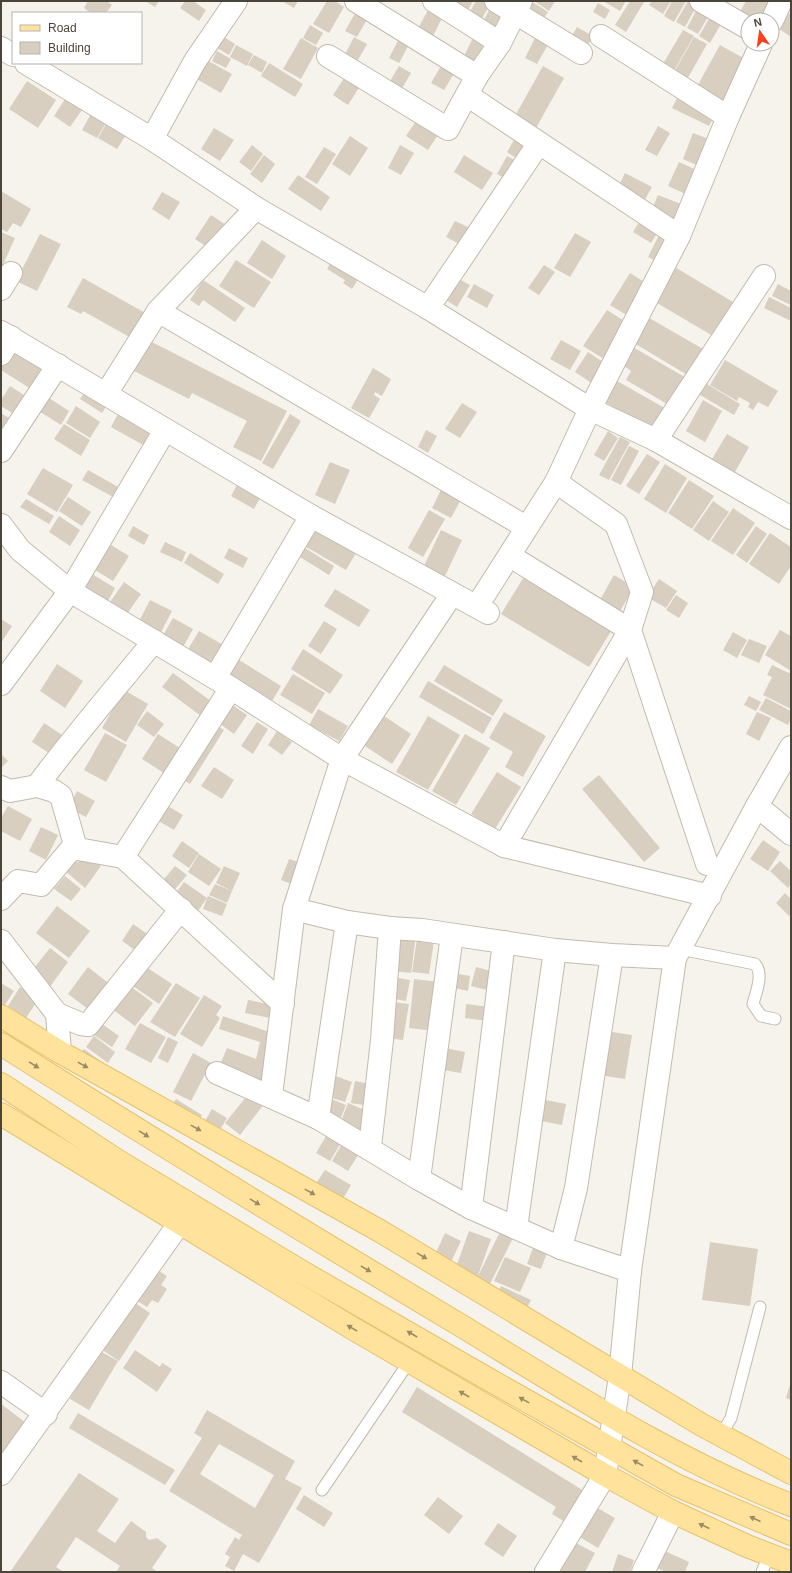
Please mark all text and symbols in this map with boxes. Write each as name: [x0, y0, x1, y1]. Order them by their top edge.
legend: [12, 12, 142, 64]
north arrow: [740, 12, 780, 52]
text: N: [753, 16, 763, 29]
text: Road: [48, 21, 77, 35]
text: Building: [48, 41, 91, 55]
one-way arrow: [29, 1061, 39, 1069]
one-way arrow: [77, 1062, 88, 1068]
one-way arrow: [190, 1125, 202, 1132]
one-way arrow: [139, 1130, 149, 1138]
one-way arrow: [304, 1188, 316, 1195]
one-way arrow: [250, 1198, 260, 1206]
one-way arrow: [416, 1253, 428, 1260]
one-way arrow: [361, 1265, 371, 1273]
one-way arrow: [346, 1324, 358, 1331]
one-way arrow: [406, 1331, 418, 1338]
one-way arrow: [458, 1390, 470, 1397]
one-way arrow: [519, 1396, 530, 1403]
one-way arrow: [571, 1455, 583, 1462]
one-way arrow: [632, 1460, 644, 1467]
one-way arrow: [749, 1516, 761, 1523]
one-way arrow: [698, 1523, 709, 1529]

